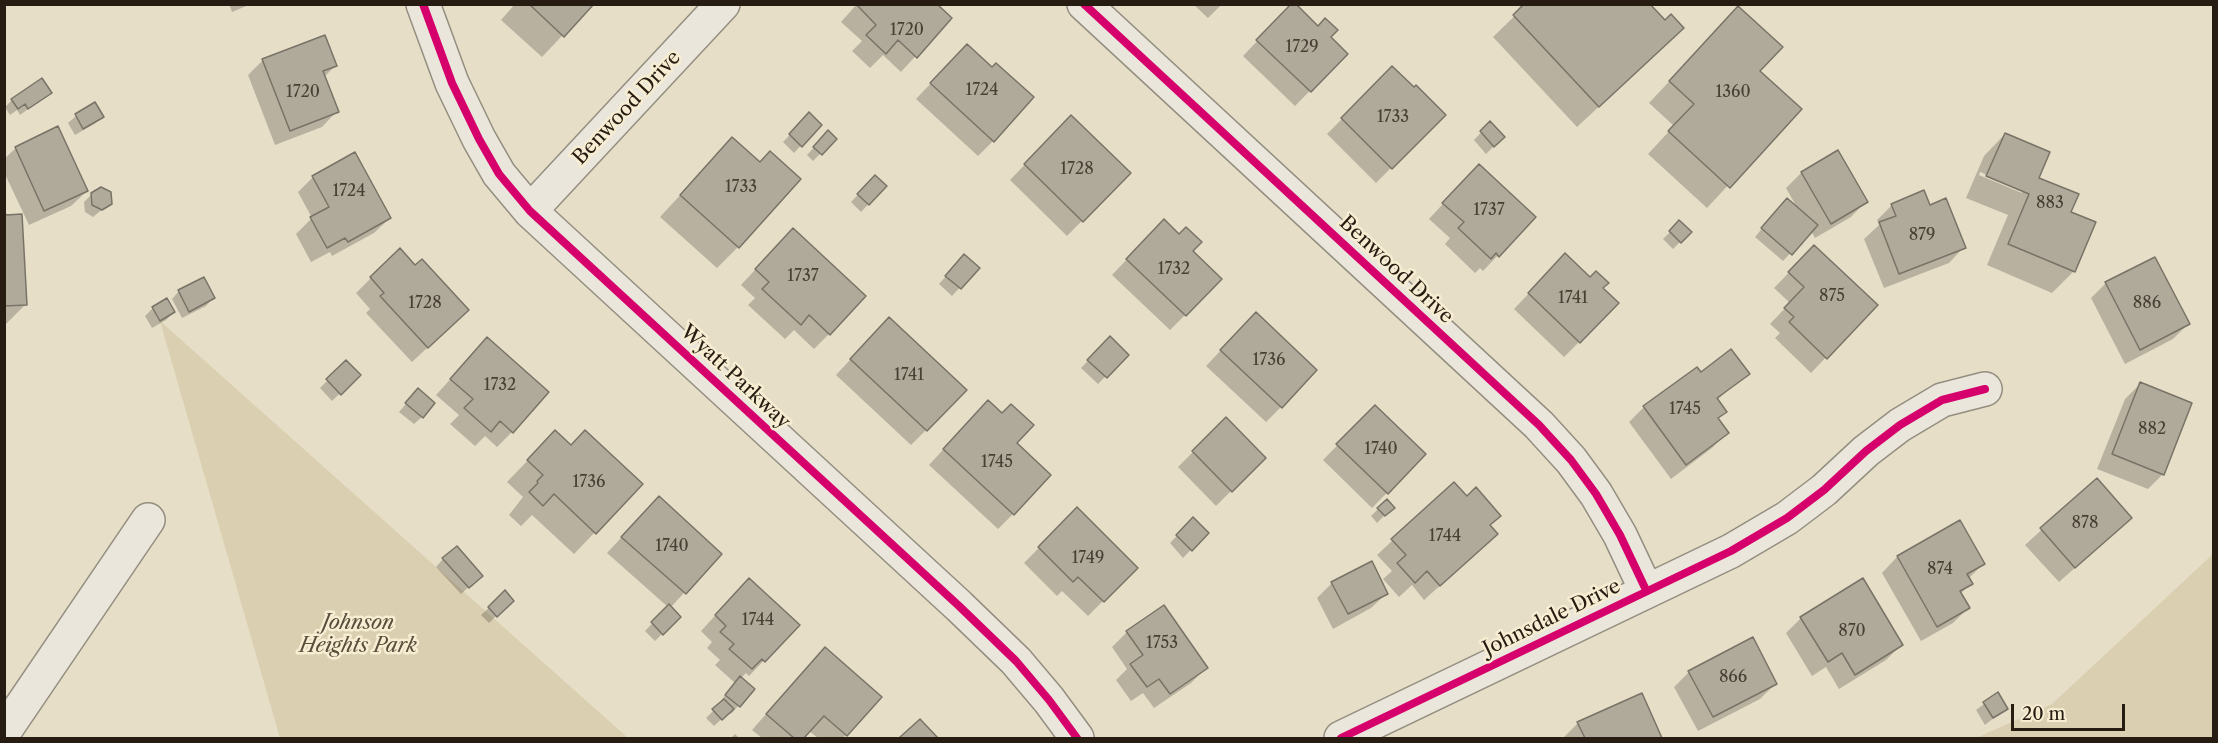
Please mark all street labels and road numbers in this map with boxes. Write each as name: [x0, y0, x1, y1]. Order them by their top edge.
street label: Benwood Drive: [568, 46, 686, 170]
street label: Benwood Drive: [1334, 211, 1458, 329]
street label: Wyatt Parkway: [675, 320, 795, 434]
street label: Johnsdale Drive: [1479, 574, 1625, 662]

